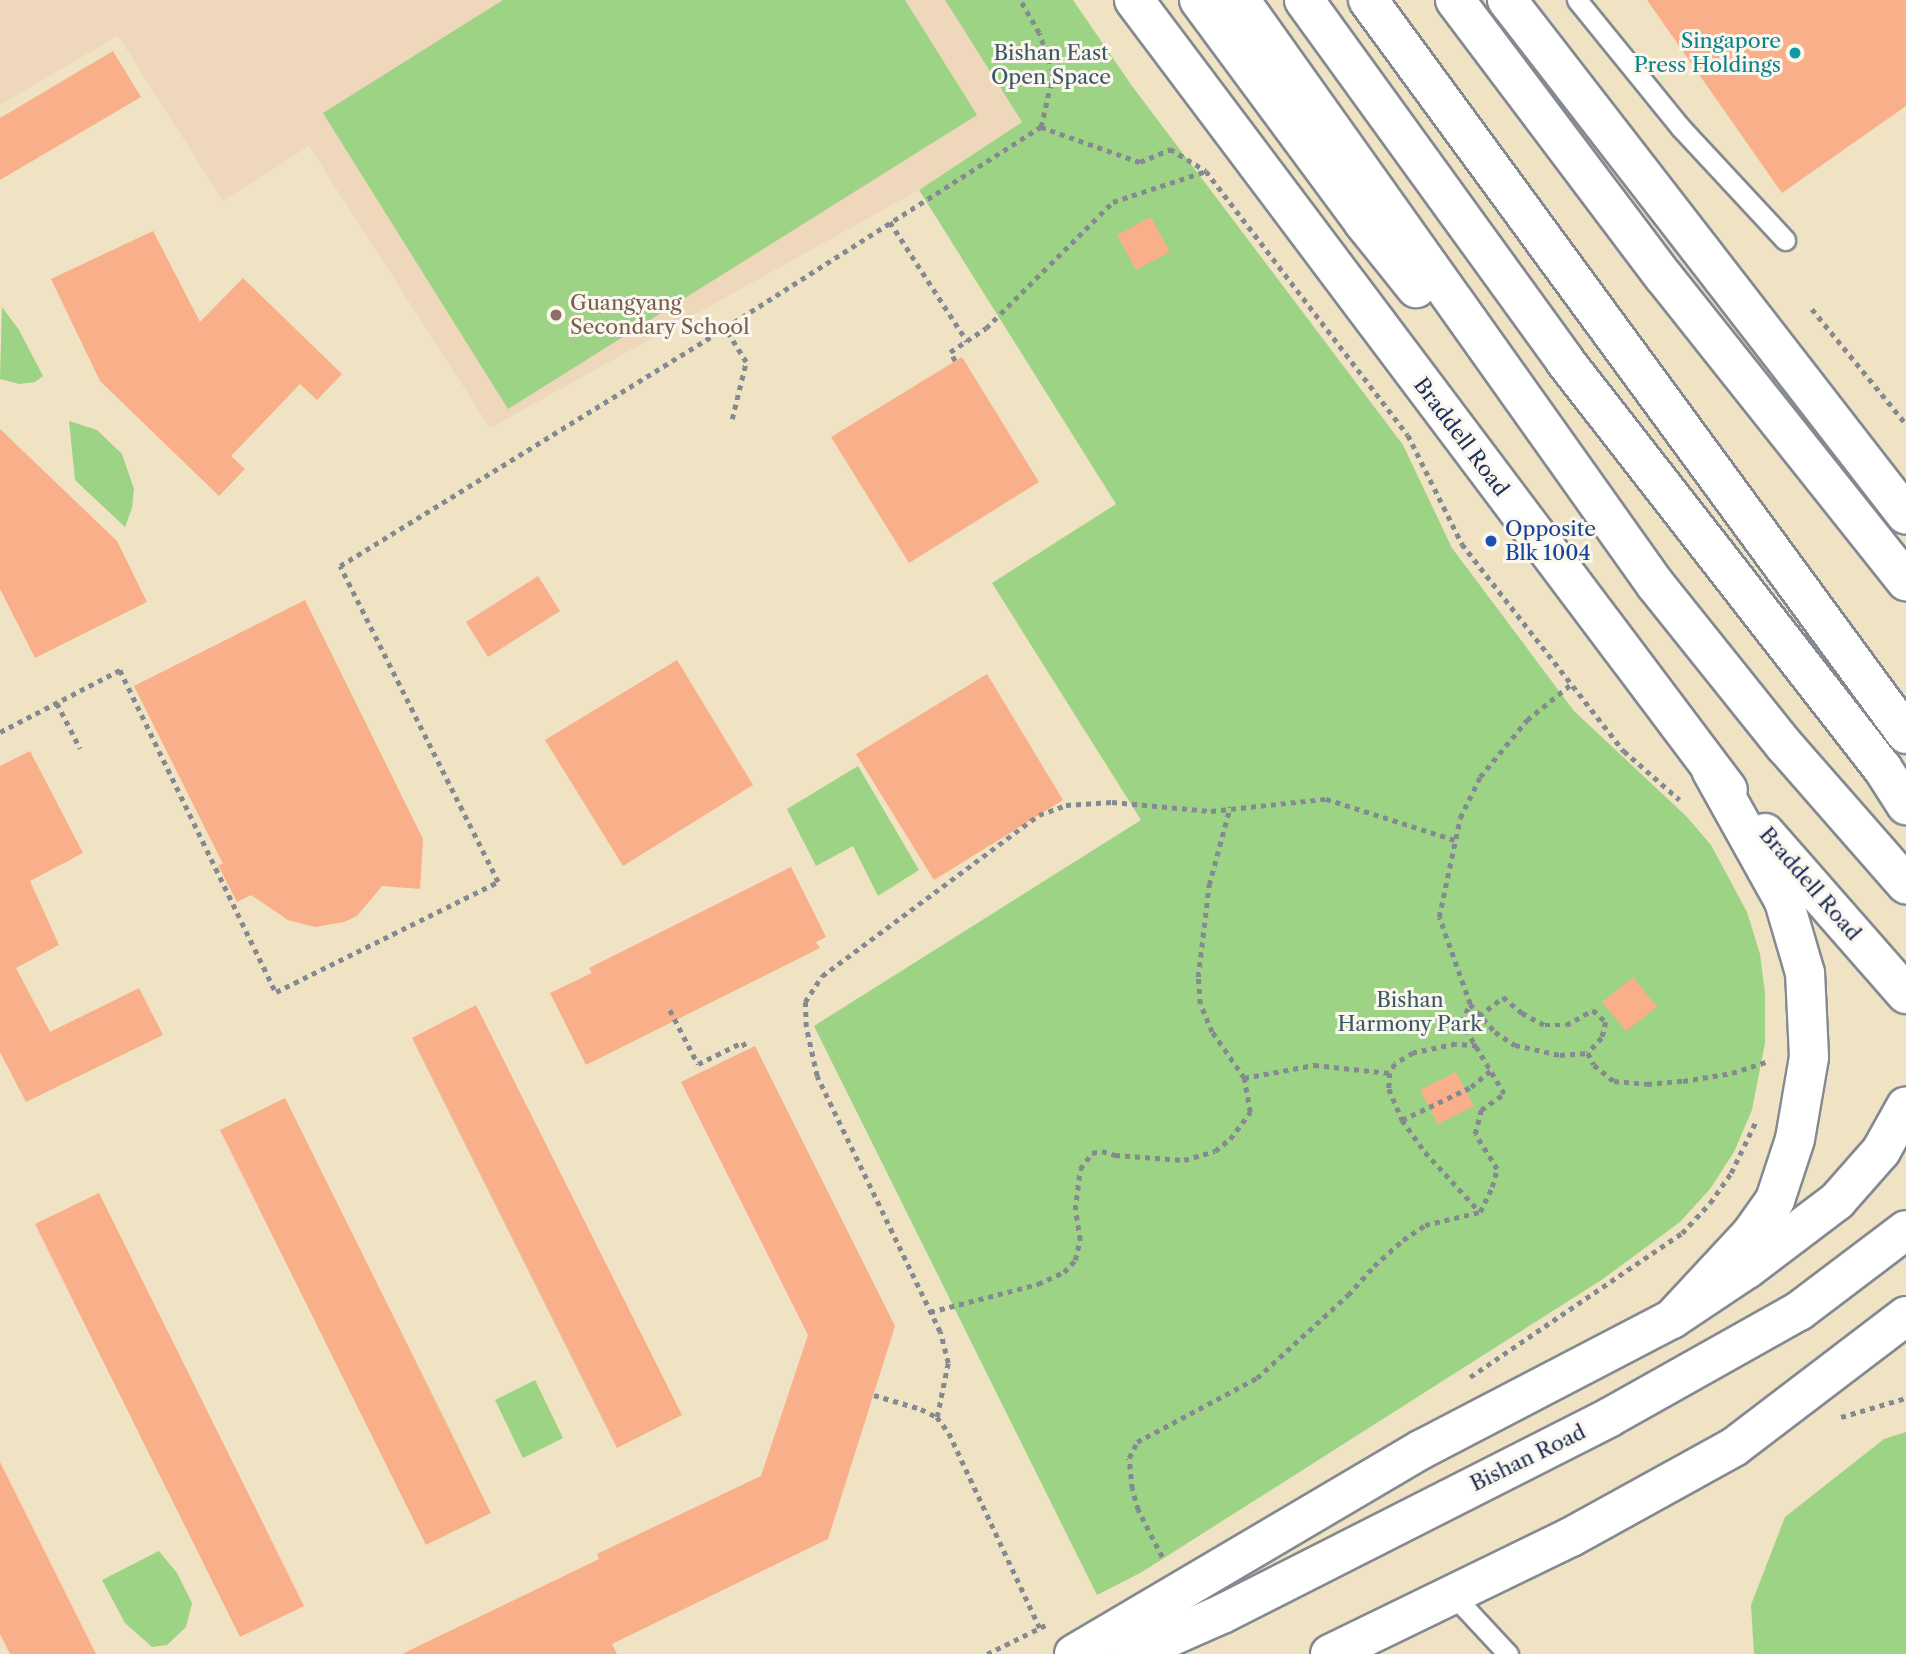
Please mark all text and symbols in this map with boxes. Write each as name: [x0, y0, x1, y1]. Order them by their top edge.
place label: Singapore Press Holdings: [1634, 28, 1781, 78]
park label: Bishan East Open Space: [991, 40, 1111, 90]
marker: Singapore Press Holdings: [1787, 45, 1803, 61]
place label: Guangyang Secondary School: [570, 290, 750, 340]
marker: Guangyang Secondary School: [548, 307, 564, 323]
street label: Braddell Road: [1408, 373, 1514, 501]
place label: Opposite Blk 1004: [1505, 516, 1596, 566]
marker: Opposite Blk 1004: [1483, 533, 1499, 549]
street label: Braddell Road: [1754, 822, 1866, 946]
park label: Bishan Harmony Park: [1337, 987, 1483, 1037]
street label: Bishan Road: [1466, 1419, 1590, 1497]

